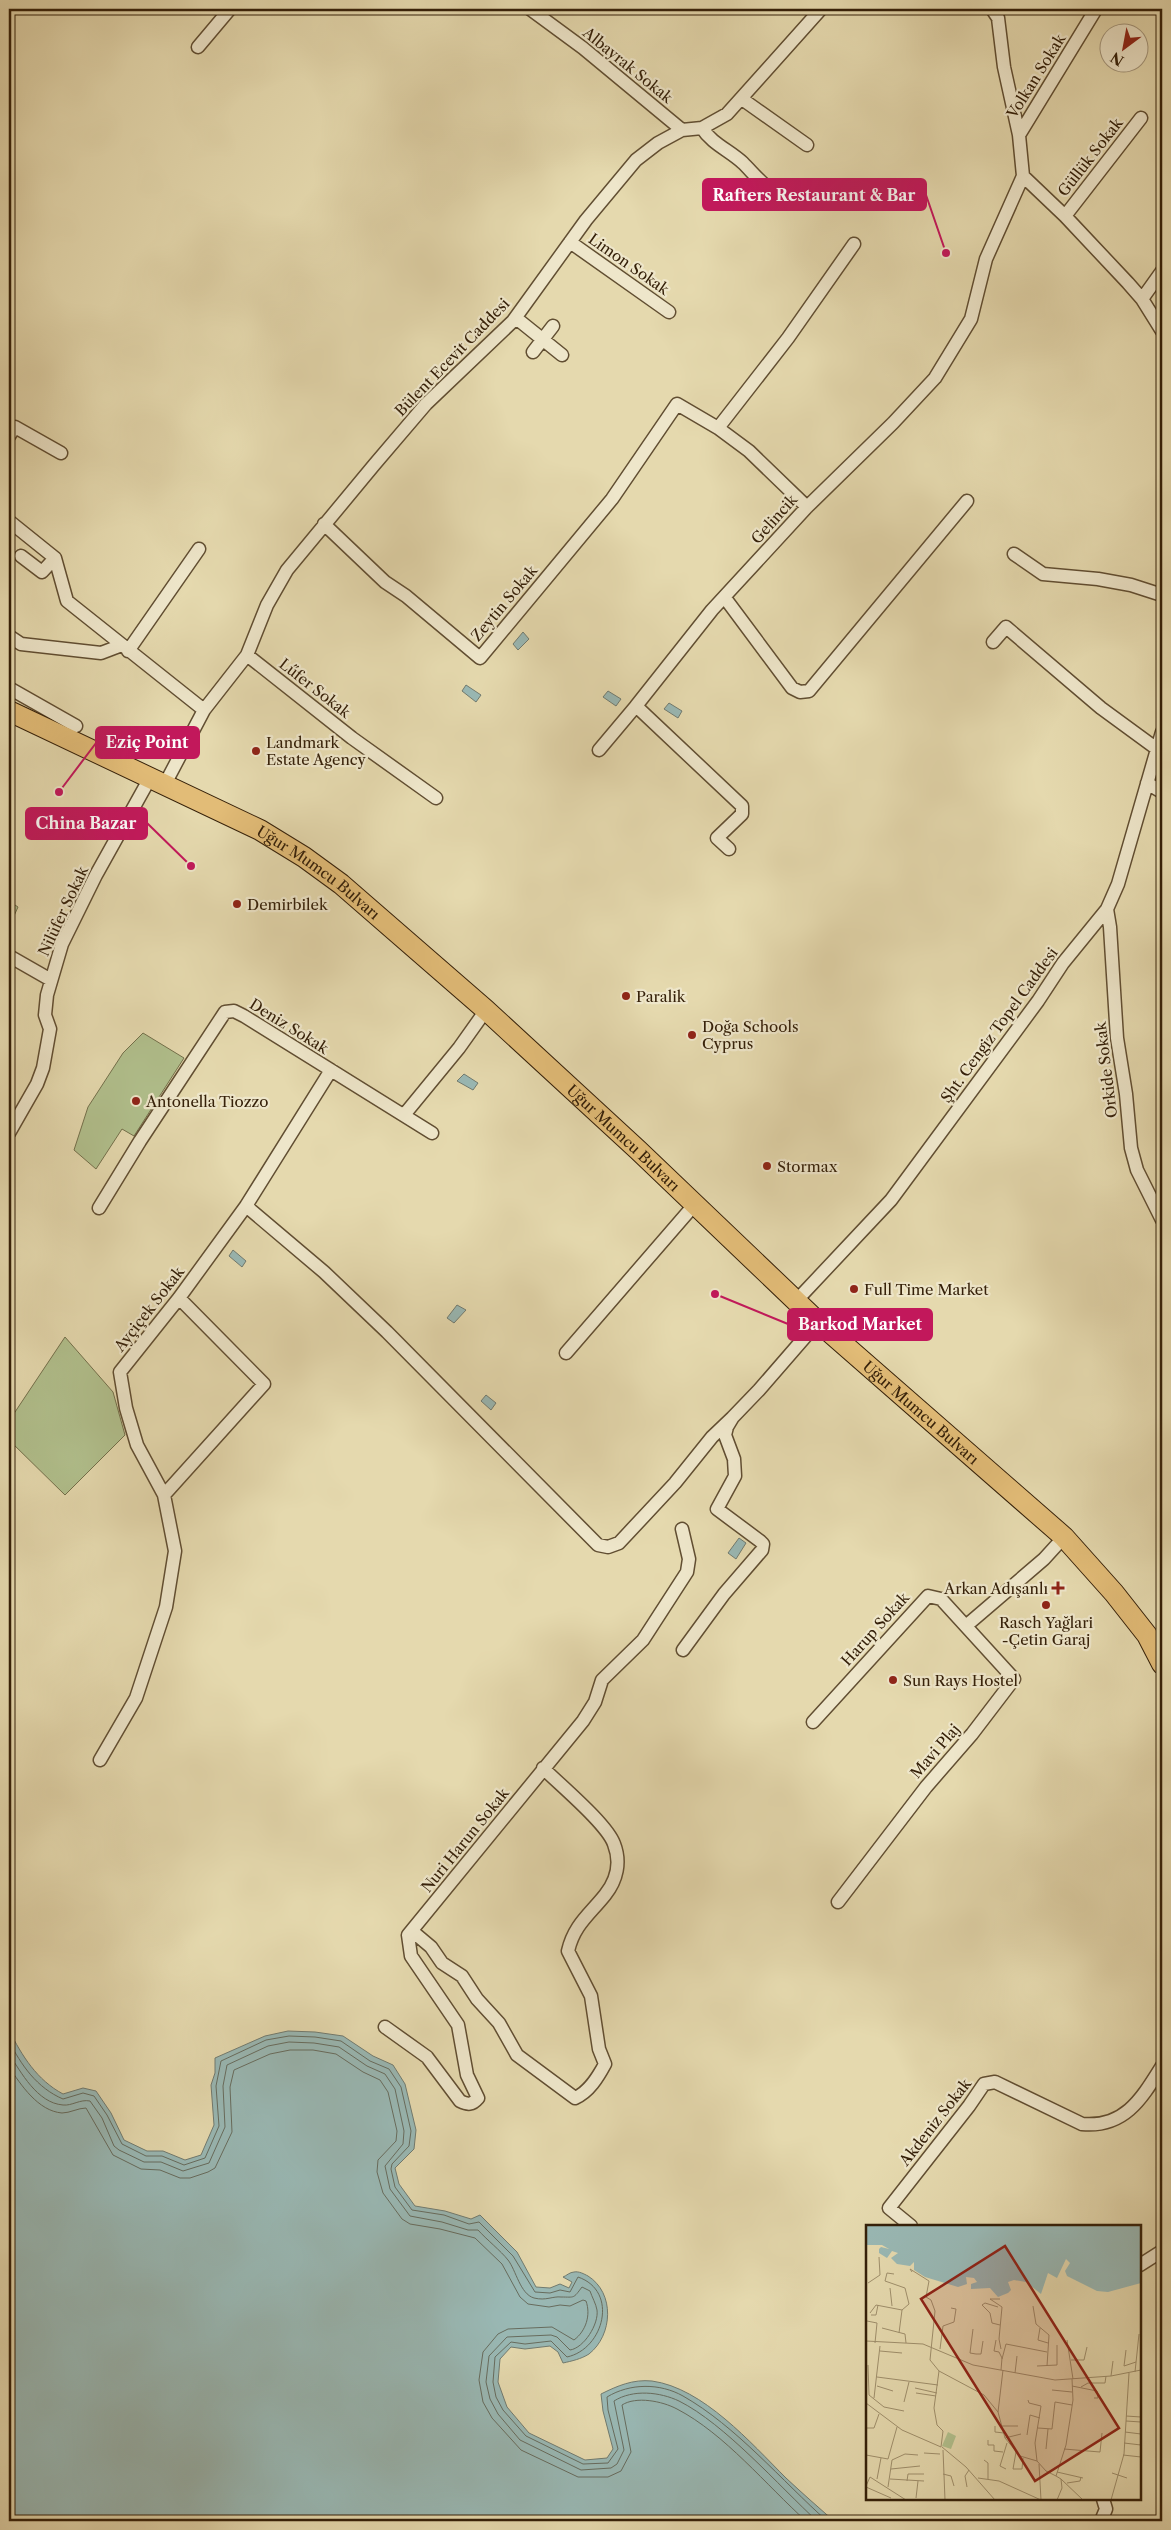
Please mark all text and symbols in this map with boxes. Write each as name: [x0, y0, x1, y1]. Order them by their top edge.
street label: Albayrak Sokak: [578, 22, 678, 108]
north arrow: [1098, 22, 1148, 72]
street label: Volkan Sokak: [1002, 29, 1070, 123]
text: N: [1107, 48, 1127, 70]
street label: Güllük Sokak: [1053, 113, 1127, 200]
callout: Rafters Restaurant & Bar: [703, 179, 926, 210]
text: Rafters Restaurant & Bar: [713, 185, 916, 205]
street label: Limon Sokak: [585, 229, 674, 300]
street label: Bülent Ecevit Caddesi: [391, 294, 514, 420]
street label: Gelincik: [747, 489, 802, 548]
street label: Zeytin Sokak: [467, 560, 542, 645]
street label: Lűfer Sokak: [275, 654, 356, 723]
callout: Eziç Point: [96, 727, 199, 758]
text: Eziç Point: [106, 732, 189, 752]
place label: Landmark Estate Agency: [266, 733, 366, 769]
marker: Landmark Estate Agency: [250, 745, 262, 757]
callout: China Bazar: [26, 808, 147, 839]
text: China Bazar: [36, 813, 137, 833]
street label: Uğur Mumcu Bulvarı: [254, 821, 384, 923]
street label: Nilüfer Sokak: [34, 862, 93, 959]
place label: Demirbilek: [247, 895, 329, 914]
marker: Demirbilek: [231, 898, 243, 910]
street label: Şht. Cengiz Topel Caddesi: [936, 943, 1062, 1106]
place label: Paralik: [636, 987, 687, 1006]
marker: Paralik: [620, 990, 632, 1002]
street label: Deniz Sokak: [246, 994, 333, 1058]
place label: Doğa Schools Cyprus: [702, 1017, 798, 1053]
street label: Orkide Sokak: [1091, 1020, 1121, 1119]
marker: Doğa Schools Cyprus: [686, 1029, 698, 1041]
street label: Uğur Mumcu Bulvarı: [563, 1080, 685, 1195]
place label: Antonella Tiozzo: [145, 1092, 268, 1111]
marker: Antonella Tiozzo: [130, 1095, 142, 1107]
place label: Stormax: [777, 1157, 838, 1176]
marker: Stormax: [761, 1160, 773, 1172]
street label: Ayçiçek Sokak: [109, 1262, 189, 1356]
place label: Full Time Market: [864, 1280, 989, 1299]
marker: Full Time Market: [848, 1283, 860, 1295]
callout: Barkod Market: [788, 1309, 932, 1340]
text: Barkod Market: [798, 1314, 923, 1334]
street label: Uğur Mumcu Bulvarı: [859, 1356, 984, 1468]
place label: Arkan Adışanlı: [943, 1579, 1048, 1598]
marker: Arkan Adışanlı: [1052, 1582, 1064, 1594]
street label: Harup Sokak: [837, 1587, 914, 1670]
marker: Rasch Yağlari -Çetin Garaj: [1040, 1599, 1052, 1611]
place label: Rasch Yağlari -Çetin Garaj: [999, 1613, 1094, 1649]
place label: Sun Rays Hostel: [903, 1671, 1019, 1690]
marker: Sun Rays Hostel: [887, 1674, 899, 1686]
street label: Mavi Plaj: [906, 1720, 964, 1782]
street label: Nuri Harun Sokak: [417, 1783, 514, 1896]
street label: Akdeniz Sokak: [894, 2074, 976, 2170]
inset map: [866, 2225, 1141, 2500]

